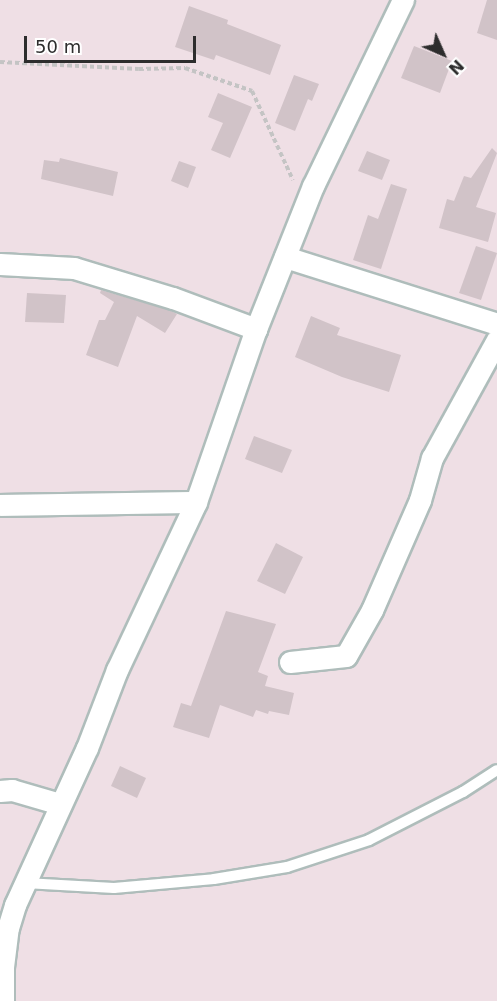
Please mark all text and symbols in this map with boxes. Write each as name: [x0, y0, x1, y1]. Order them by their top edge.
scale bar: [27, 24, 200, 62]
north arrow: [413, 24, 473, 84]
text: 50 m: [35, 36, 81, 57]
text: N: [445, 56, 468, 79]

